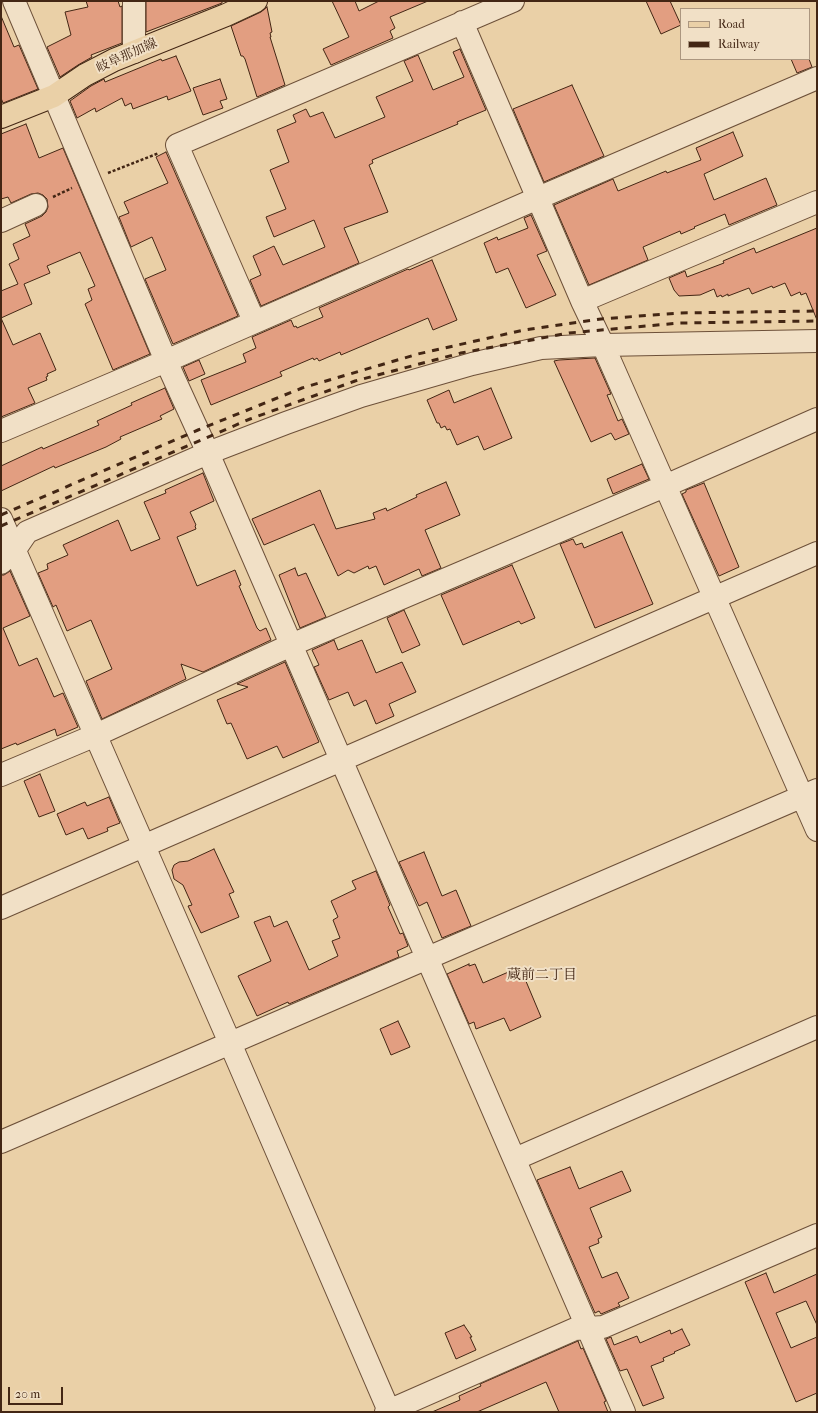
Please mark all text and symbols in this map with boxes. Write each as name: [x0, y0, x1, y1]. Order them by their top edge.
legend: [680, 8, 810, 60]
text: Road: [718, 17, 745, 31]
street label: 岐阜那加線: [94, 36, 160, 76]
text: Railway: [718, 37, 760, 51]
district label: 蔵前二丁目: [507, 968, 577, 984]
scale bar: [10, 1379, 65, 1405]
text: 20 m: [15, 1387, 40, 1401]

